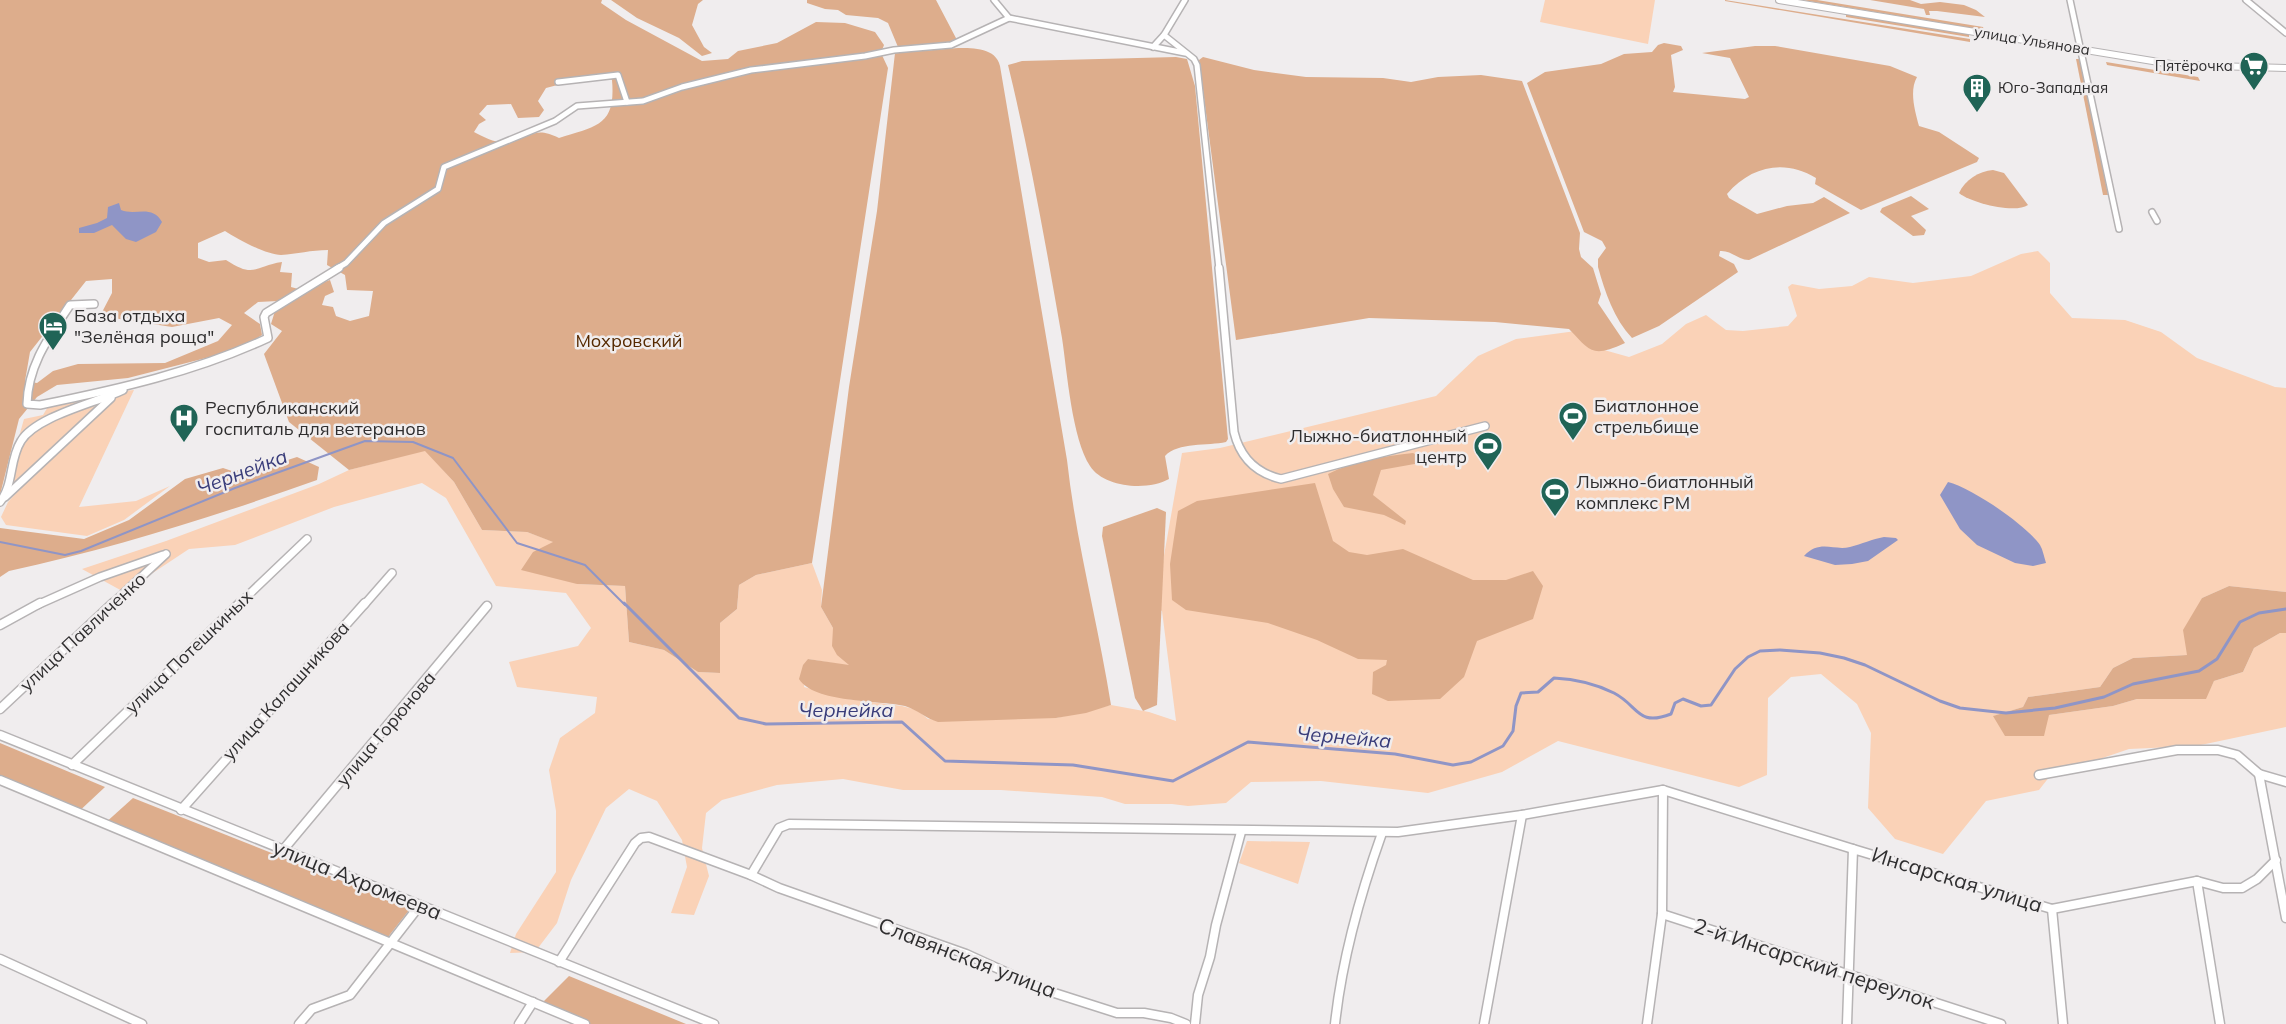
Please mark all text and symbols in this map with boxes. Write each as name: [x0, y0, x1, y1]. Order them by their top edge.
street label: улица Ульянова: [1973, 22, 2091, 59]
supermarket icon: Пятёрочка: [2238, 50, 2270, 92]
place label: Пятёрочка: [2155, 56, 2233, 75]
building icon: Юго-Западная: [1961, 72, 1993, 114]
place label: Юго-Западная: [1998, 78, 2108, 97]
place label: База отдыха "Зелёная роща": [74, 304, 214, 348]
hotel icon: База отдыха "Зелёная роща": [37, 310, 69, 352]
park label: Мохровский: [575, 329, 683, 352]
place label: Биатлонное стрельбище: [1594, 394, 1699, 438]
place label: Республиканский госпиталь для ветеранов: [205, 396, 426, 440]
sports icon: Биатлонное стрельбище: [1557, 400, 1589, 442]
hospital icon: Республиканский госпиталь для ветеранов: [168, 402, 200, 444]
place label: Лыжно-биатлонный центр: [1289, 424, 1467, 468]
sports icon: Лыжно-биатлонный центр: [1472, 430, 1504, 472]
water label: Чернейка: [193, 443, 291, 500]
place label: Лыжно-биатлонный комплекс РМ: [1576, 470, 1754, 514]
sports icon: Лыжно-биатлонный комплекс РМ: [1539, 476, 1571, 518]
street label: улица Павличенко: [15, 567, 151, 696]
street label: улица Потешкиных: [120, 585, 257, 718]
street label: улица Калашникова: [217, 617, 354, 765]
street label: улица Горюнова: [331, 667, 440, 791]
water label: Чернейка: [798, 697, 894, 722]
water label: Чернейка: [1296, 720, 1392, 753]
street label: улица Ахромеева: [269, 833, 446, 925]
street label: Инсарская улица: [1869, 841, 2046, 917]
street label: Славянская улица: [875, 911, 1060, 1003]
street label: 2-й Инсарский переулок: [1691, 912, 1939, 1014]

